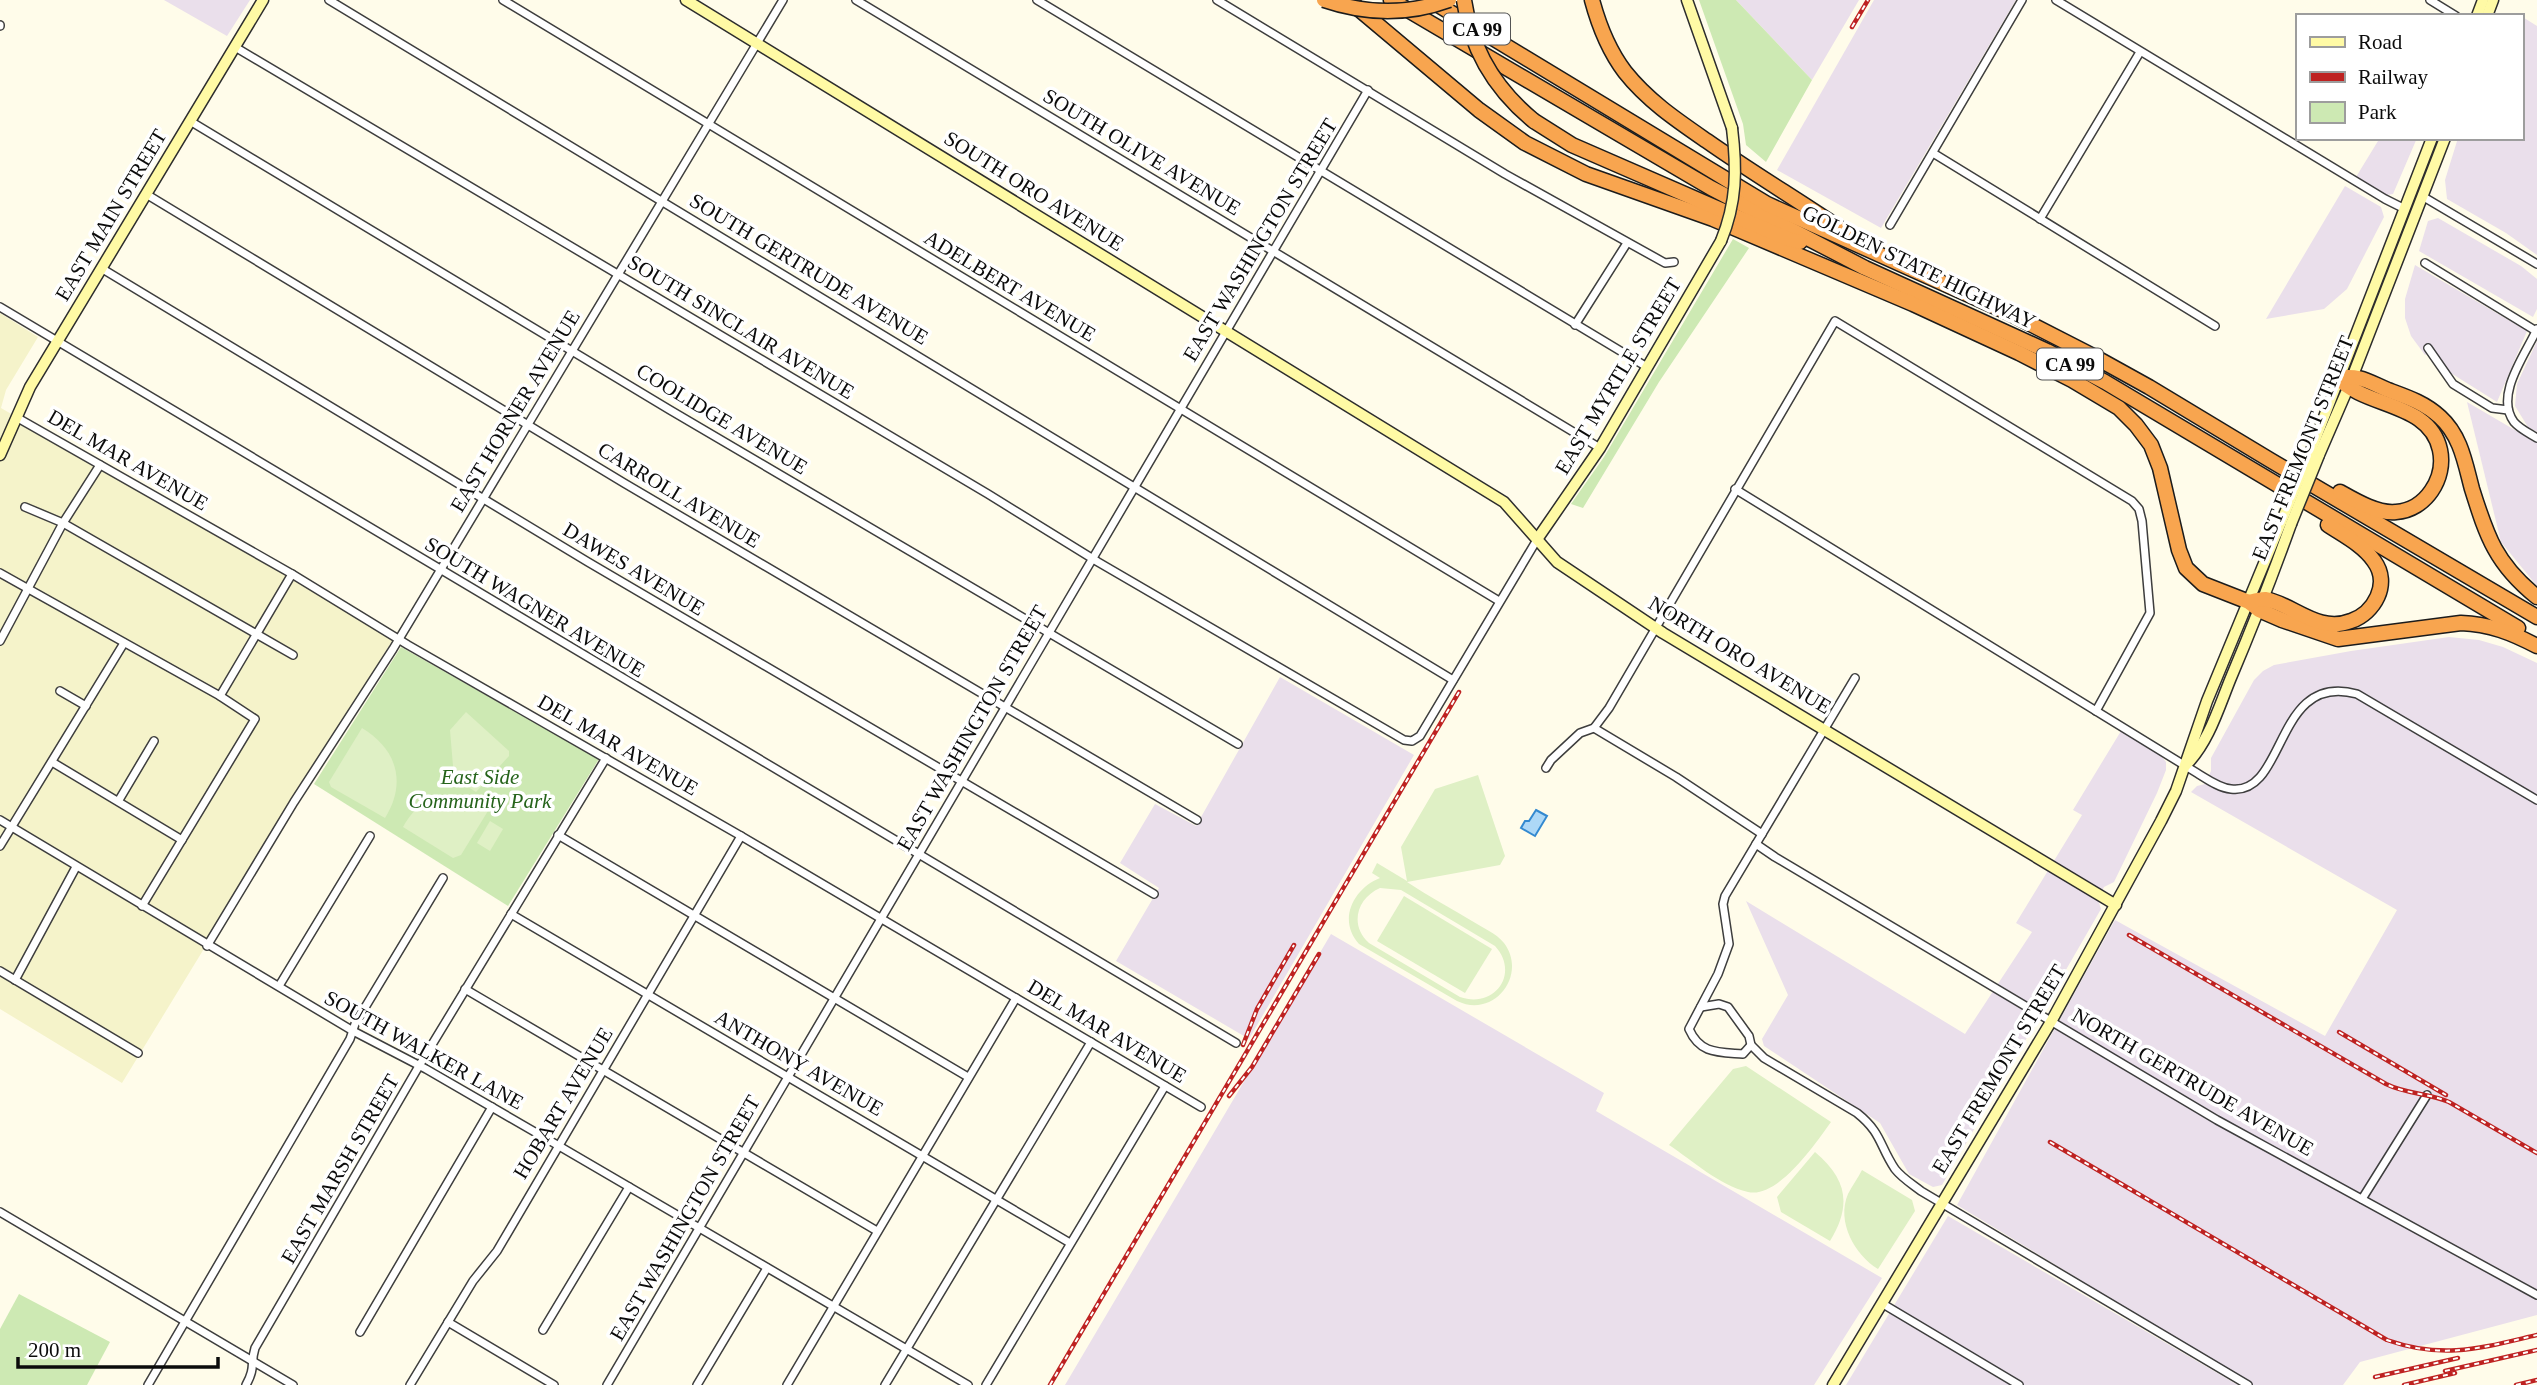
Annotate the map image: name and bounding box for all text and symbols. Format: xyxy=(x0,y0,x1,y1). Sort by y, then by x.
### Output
road number: CA 99 xyxy=(1444,14,1510,44)
legend xyxy=(2296,14,2523,140)
text: Road xyxy=(2358,30,2403,54)
text: Railway xyxy=(2358,65,2428,89)
street label: SOUTH OLIVE AVENUE xyxy=(1039,84,1245,220)
text: Park xyxy=(2358,100,2397,124)
street label: EAST WASHINGTON STREET xyxy=(1178,114,1342,366)
street label: EAST MAIN STREET xyxy=(50,125,172,305)
street label: SOUTH ORO AVENUE xyxy=(940,126,1128,256)
street label: SOUTH GERTRUDE AVENUE xyxy=(686,188,932,350)
street label: GOLDEN STATE HIGHWAY xyxy=(1798,200,2040,334)
street label: ADELBERT AVENUE xyxy=(920,225,1100,347)
street label: SOUTH SINCLAIR AVENUE xyxy=(623,250,859,404)
street label: EAST MYRTLE STREET xyxy=(1550,273,1686,478)
street label: EAST HORNER AVENUE xyxy=(445,306,585,516)
street label: EAST FREMONT STREET xyxy=(2247,332,2359,564)
road number: CA 99 xyxy=(2037,348,2103,380)
street label: COOLIDGE AVENUE xyxy=(632,358,812,480)
street label: DEL MAR AVENUE xyxy=(44,404,212,516)
street label: CARROLL AVENUE xyxy=(594,437,764,553)
street label: DAWES AVENUE xyxy=(559,517,709,621)
street label: SOUTH WAGNER AVENUE xyxy=(421,532,649,682)
street label: NORTH ORO AVENUE xyxy=(1645,591,1835,719)
street label: EAST WASHINGTON STREET xyxy=(892,601,1052,855)
street label: DEL MAR AVENUE xyxy=(534,689,702,801)
park label: East Side Community Park xyxy=(409,765,552,813)
street label: EAST FREMONT STREET xyxy=(1927,960,2071,1178)
street label: DEL MAR AVENUE xyxy=(1023,974,1191,1088)
street label: SOUTH WALKER LANE xyxy=(320,985,528,1115)
street label: NORTH GERTRUDE AVENUE xyxy=(2068,1003,2318,1161)
street label: ANTHONY AVENUE xyxy=(710,1005,888,1121)
street label: HOBART AVENUE xyxy=(508,1023,618,1183)
street label: EAST MARSH STREET xyxy=(276,1070,404,1268)
street label: EAST WASHINGTON STREET xyxy=(605,1091,765,1345)
scale bar xyxy=(18,1326,217,1370)
text: 200 m xyxy=(28,1338,81,1362)

